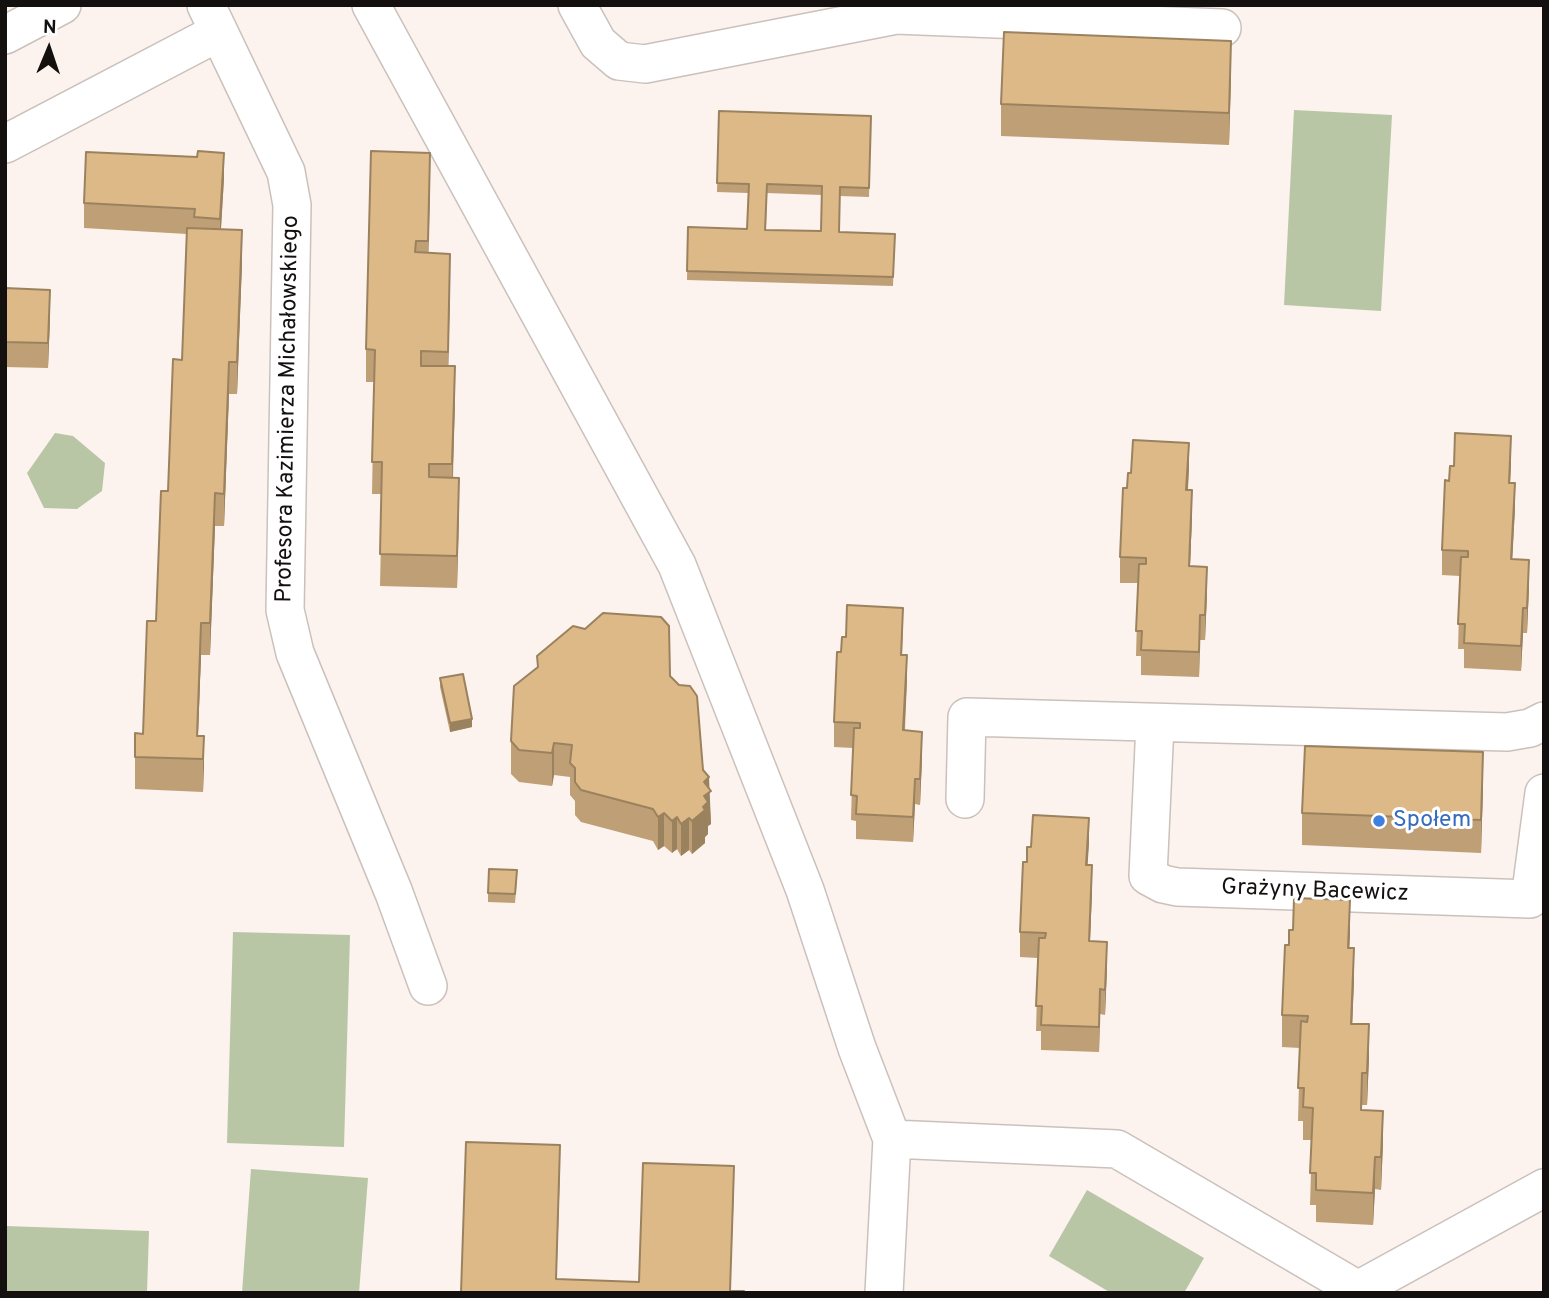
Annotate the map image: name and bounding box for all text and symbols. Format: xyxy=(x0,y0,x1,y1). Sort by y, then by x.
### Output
north arrow xyxy=(14,14,84,84)
text: N xyxy=(42,16,57,40)
street label: Profesora Kazimierza Michałowskiego xyxy=(272,215,306,603)
place label: Społem xyxy=(1393,807,1471,835)
marker: Społem xyxy=(1371,813,1387,829)
street label: Grażyny Bacewicz xyxy=(1221,875,1409,909)

